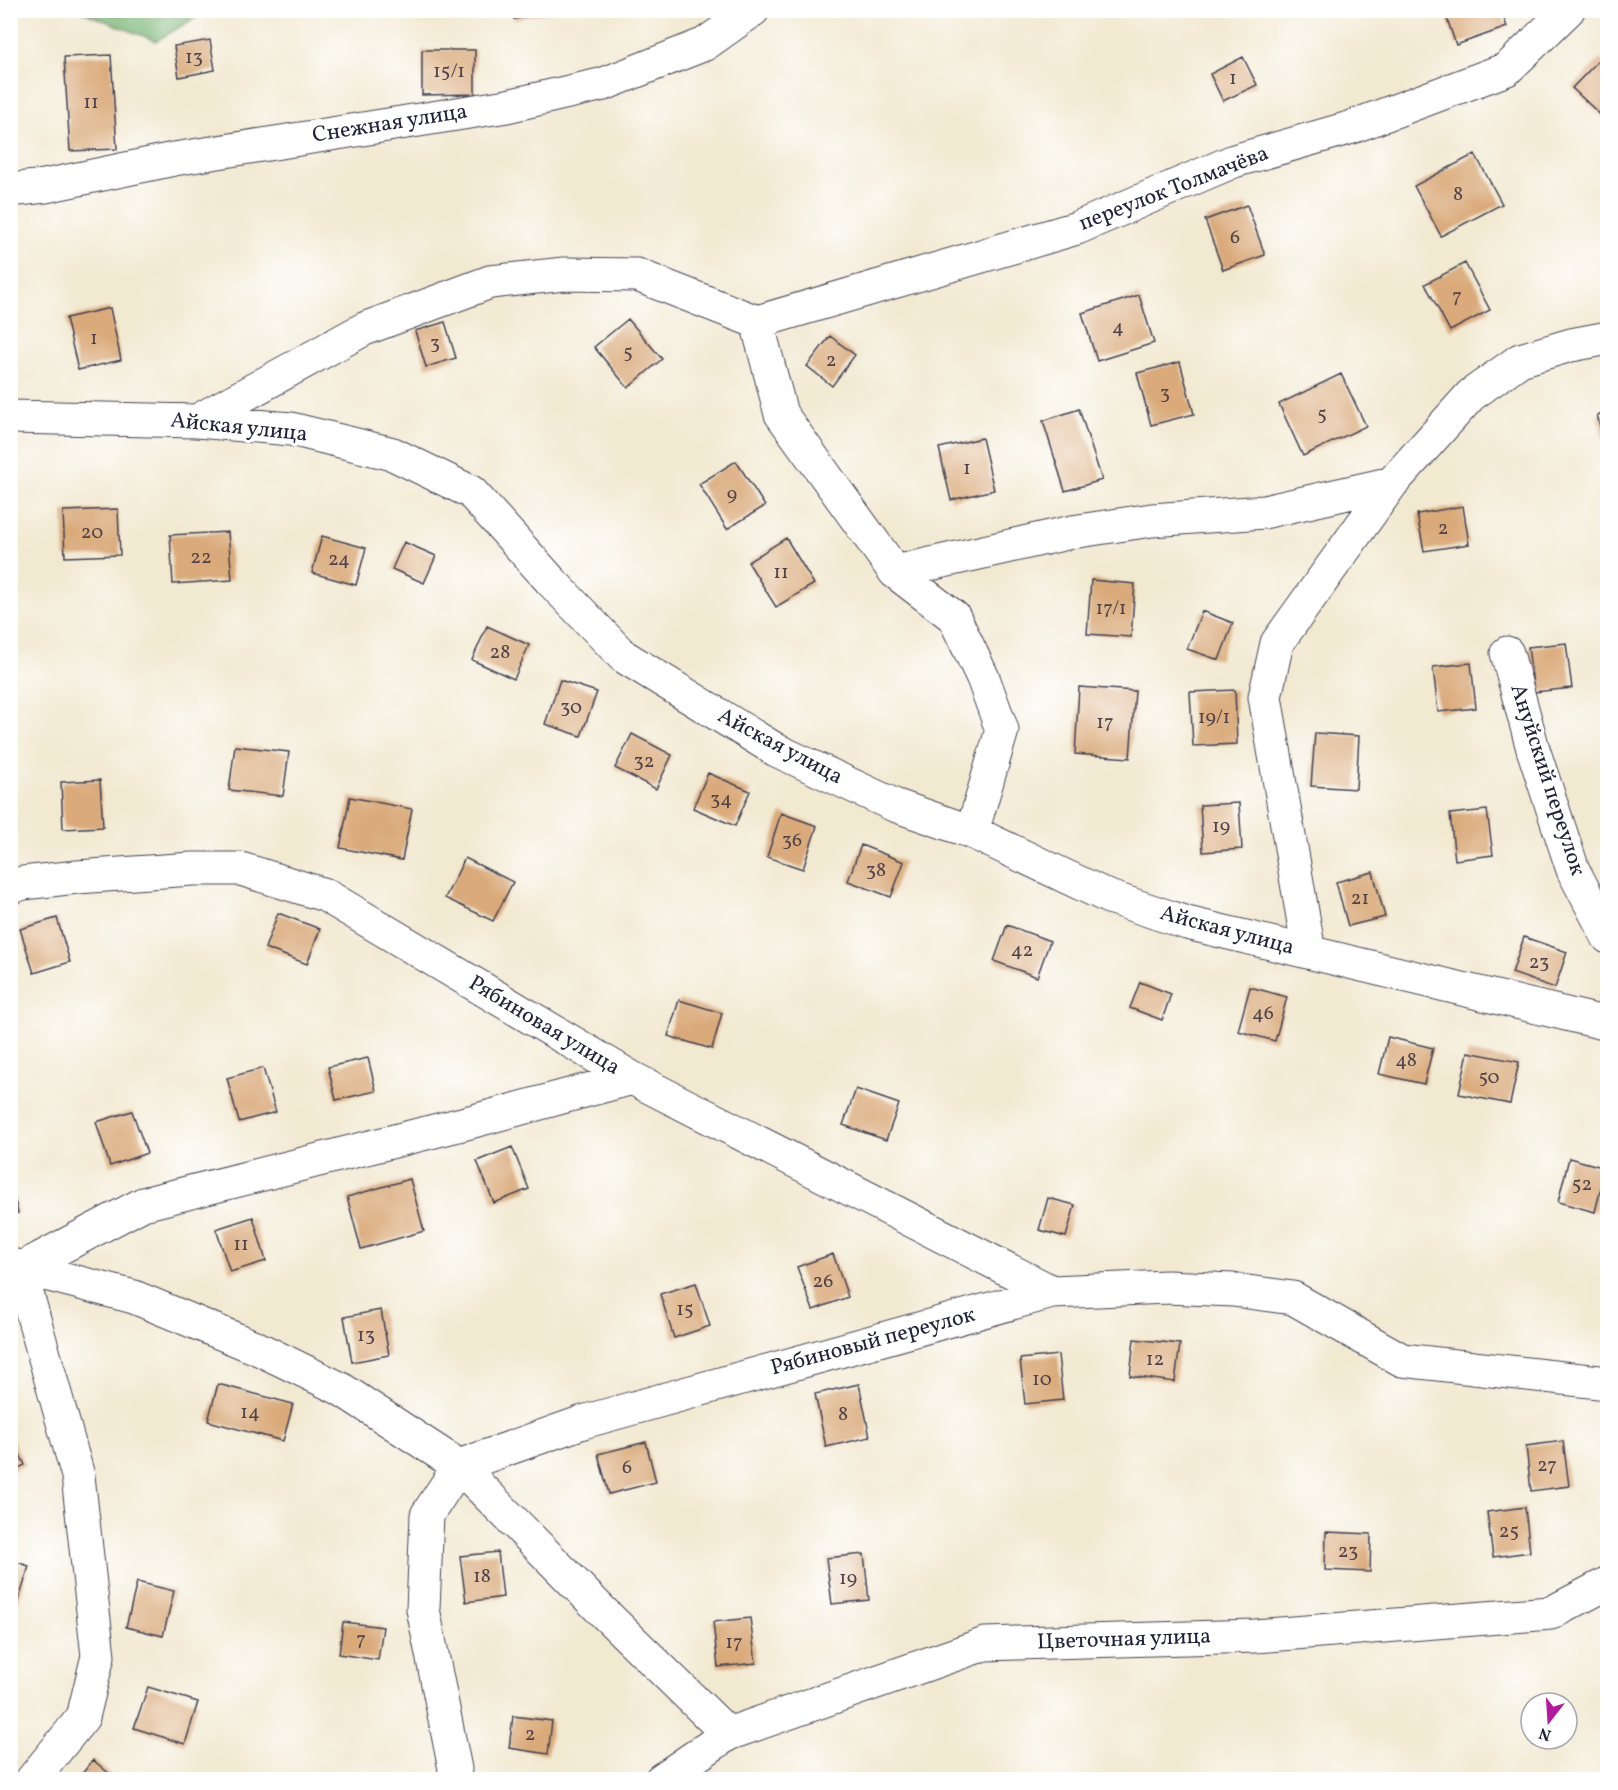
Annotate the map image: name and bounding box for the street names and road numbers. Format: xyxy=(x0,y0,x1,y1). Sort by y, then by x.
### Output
street label: Снежная улица xyxy=(310,96,470,152)
street label: переулок Толмачёва xyxy=(1075,138,1273,239)
street label: Айская улица xyxy=(169,405,309,451)
street label: Ануйский переулок xyxy=(1501,680,1593,880)
street label: Айская улица xyxy=(712,701,848,793)
street label: Айская улица xyxy=(1156,898,1298,964)
street label: Рябиновая улица xyxy=(462,968,626,1084)
street label: Рябиновый переулок xyxy=(767,1300,979,1384)
street label: Цветочная улица xyxy=(1036,1621,1212,1659)

